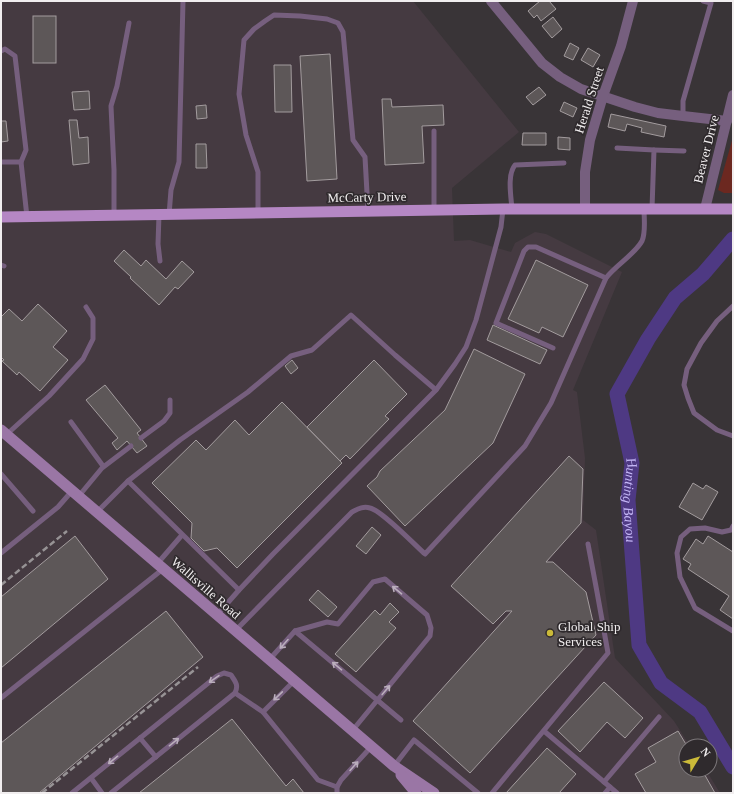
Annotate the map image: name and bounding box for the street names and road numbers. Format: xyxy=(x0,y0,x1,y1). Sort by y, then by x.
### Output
street label: Herald Street xyxy=(571,65,607,135)
street label: Beaver Drive xyxy=(690,113,722,185)
street label: McCarty Drive xyxy=(327,189,407,205)
street label: Wallisville Road xyxy=(168,554,244,622)

